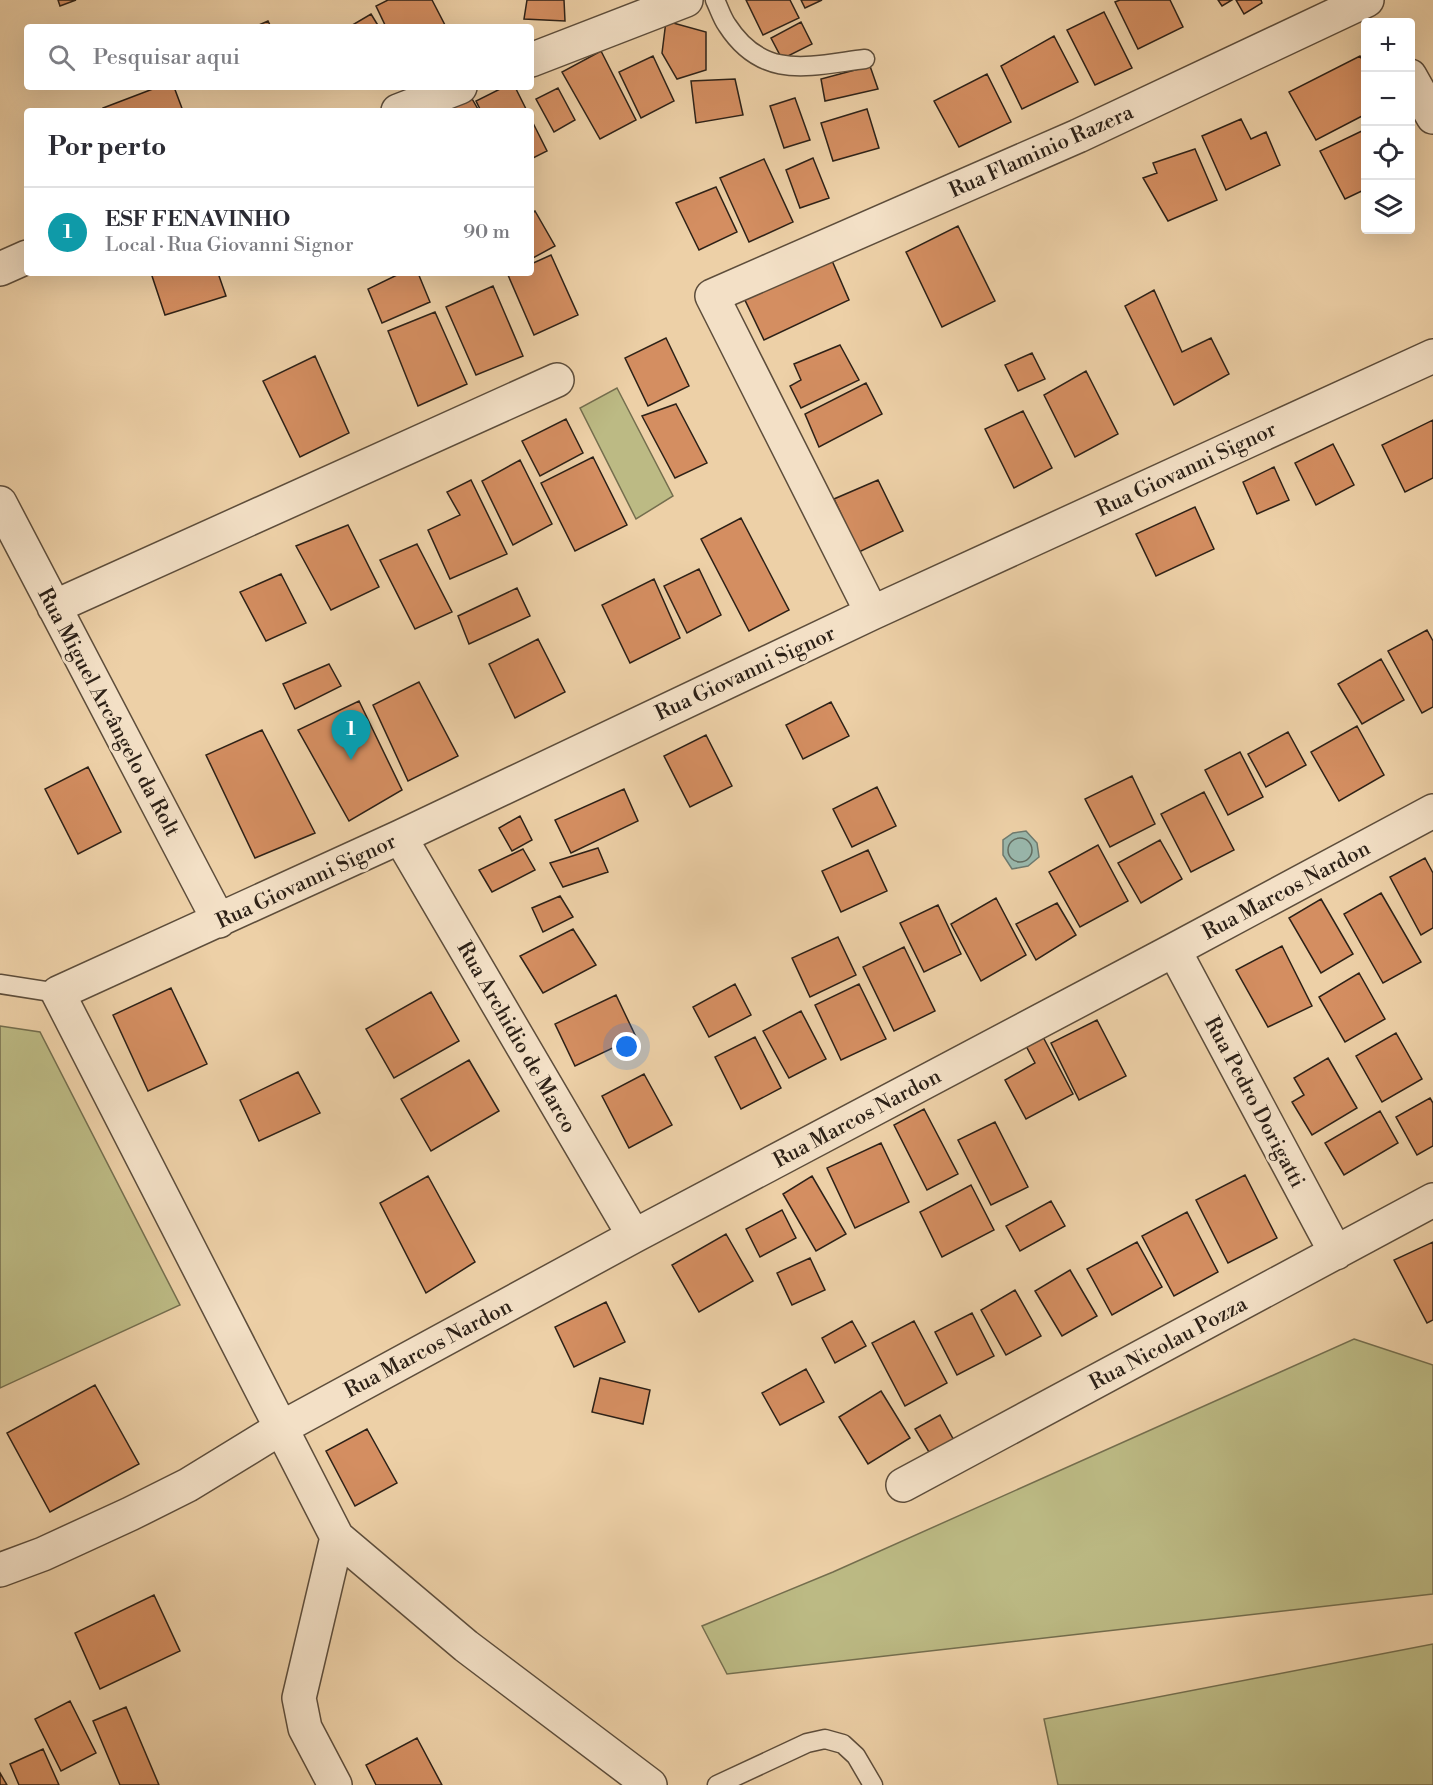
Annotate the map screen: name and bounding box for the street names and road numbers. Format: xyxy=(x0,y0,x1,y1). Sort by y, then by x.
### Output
street label: Rua Flaminio Razera xyxy=(945,99,1138,204)
street label: Rua Giovanni Signor xyxy=(1092,417,1281,523)
street label: Rua Miguel Arcângelo da Rolt xyxy=(31,584,185,842)
street label: Rua Giovanni Signor xyxy=(651,621,840,727)
street label: Rua Giovanni Signor xyxy=(212,829,401,935)
street label: Rua Marcos Nardon xyxy=(1198,835,1375,946)
street label: Rua Archidio de Marco xyxy=(451,937,582,1138)
street label: Rua Pedro Dorigatti xyxy=(1198,1013,1310,1192)
street label: Rua Marcos Nardon xyxy=(769,1063,946,1174)
street label: Rua Nicolau Pozza xyxy=(1085,1291,1252,1396)
street label: Rua Marcos Nardon xyxy=(340,1293,517,1404)

